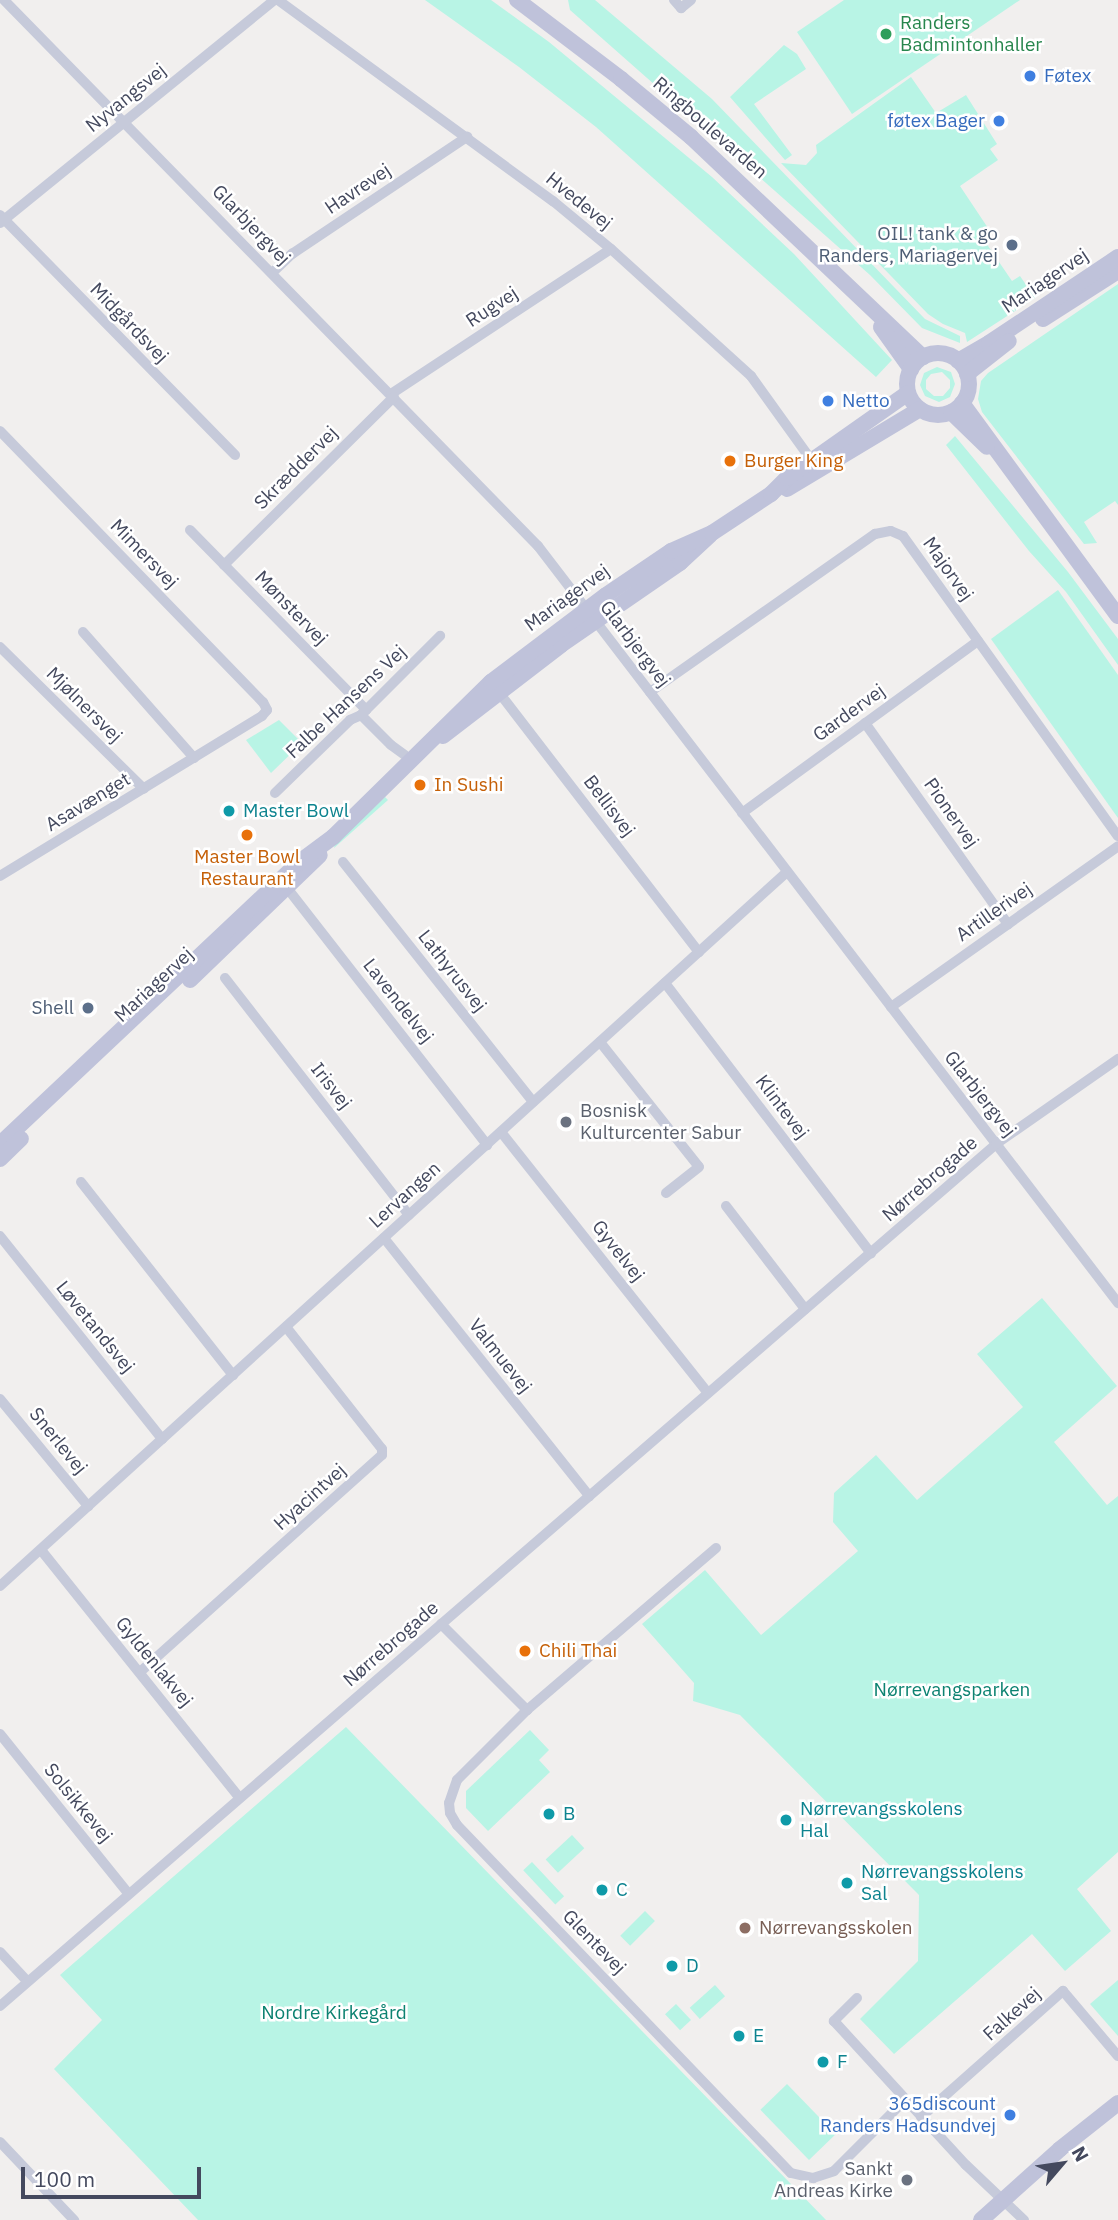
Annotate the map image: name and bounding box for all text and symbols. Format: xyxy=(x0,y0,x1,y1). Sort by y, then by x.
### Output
place label: Randers Badmintonhaller xyxy=(900,12,1042,56)
marker: Randers Badmintonhaller xyxy=(878,26,894,42)
street label: Nyvangsvej xyxy=(81,59,171,137)
place label: Føtex xyxy=(1044,65,1091,87)
marker: Føtex xyxy=(1022,68,1038,84)
street label: Ringboulevarden xyxy=(648,72,772,184)
place label: føtex Bager xyxy=(887,110,985,132)
marker: føtex Bager xyxy=(991,113,1007,129)
street label: Havrevej xyxy=(321,159,395,219)
street label: Hvedevej xyxy=(541,167,617,235)
street label: Glarbjergvej xyxy=(207,180,295,270)
place label: OIL! tank & go Randers, Mariagervej xyxy=(819,223,998,267)
marker: OIL! tank & go Randers, Mariagervej xyxy=(1004,237,1020,253)
street label: Mariagervej xyxy=(997,244,1093,318)
street label: Midgårdsvej xyxy=(85,278,173,368)
street label: Rugvej xyxy=(462,282,522,332)
place label: Netto xyxy=(842,390,890,412)
marker: Netto xyxy=(820,393,836,409)
street label: Skræddervej xyxy=(250,422,342,514)
place label: Burger King xyxy=(744,450,843,472)
marker: Burger King xyxy=(722,453,738,469)
street label: Mimersvej xyxy=(105,515,183,593)
street label: Majorvej xyxy=(918,533,978,605)
street label: Mariagervej xyxy=(520,560,614,636)
street label: Mønstervej xyxy=(250,566,332,650)
street label: Glarbjergvej xyxy=(595,596,675,692)
street label: Falbe Hansens Vej xyxy=(281,641,411,763)
street label: Mjølnersvej xyxy=(41,662,127,748)
street label: Gardervej xyxy=(809,679,889,747)
street label: Asavænget xyxy=(41,768,135,836)
street label: Bellisvej xyxy=(578,771,640,841)
place label: In Sushi xyxy=(434,774,504,796)
street label: Pionervej xyxy=(919,774,983,852)
marker: In Sushi xyxy=(412,777,428,793)
place label: Master Bowl xyxy=(243,800,349,822)
marker: Master Bowl xyxy=(221,803,237,819)
marker: Master Bowl Restaurant xyxy=(239,827,255,843)
place label: Master Bowl Restaurant xyxy=(194,846,300,890)
street label: Artillerivej xyxy=(952,878,1036,946)
street label: Lathyrusvej xyxy=(413,926,491,1016)
street label: Mariagervej xyxy=(110,943,198,1027)
street label: Lavendelvej xyxy=(358,954,438,1048)
place label: Shell xyxy=(31,997,74,1019)
marker: Shell xyxy=(80,1000,96,1016)
street label: Glarbjergvej xyxy=(939,1047,1021,1141)
street label: Irisvej xyxy=(306,1058,356,1114)
street label: Klintevej xyxy=(751,1071,813,1143)
place label: Bosnisk Kulturcenter Sabur xyxy=(580,1100,741,1144)
marker: Bosnisk Kulturcenter Sabur xyxy=(558,1114,574,1130)
street label: Nørrebrogade xyxy=(878,1131,982,1227)
street label: Lervangen xyxy=(365,1157,445,1233)
street label: Gyvelvej xyxy=(587,1216,649,1286)
street label: Løvetandsvej xyxy=(51,1276,139,1378)
street label: Valmuevej xyxy=(464,1314,536,1398)
street label: Snerlevej xyxy=(24,1403,92,1479)
street label: Hyacintvej xyxy=(269,1459,351,1535)
street label: Nørrebrogade xyxy=(339,1596,443,1692)
street label: Gyldenlakvej xyxy=(111,1612,197,1712)
place label: Chili Thai xyxy=(539,1640,617,1662)
marker: Chili Thai xyxy=(517,1643,533,1659)
park label: Nørrevangsparken xyxy=(874,1679,1030,1701)
street label: Solsikkevej xyxy=(39,1759,117,1847)
place label: Nørrevangsskolens Hal xyxy=(800,1798,963,1842)
place label: B xyxy=(563,1803,575,1825)
marker: B xyxy=(541,1806,557,1822)
marker: Nørrevangsskolens Hal xyxy=(778,1812,794,1828)
place label: Nørrevangsskolens Sal xyxy=(861,1861,1024,1905)
marker: Nørrevangsskolens Sal xyxy=(839,1875,855,1891)
place label: C xyxy=(616,1879,628,1901)
marker: C xyxy=(594,1882,610,1898)
street label: Glentevej xyxy=(558,1905,630,1979)
place label: Nørrevangsskolen xyxy=(759,1917,913,1939)
marker: Nørrevangsskolen xyxy=(737,1920,753,1936)
place label: D xyxy=(686,1955,699,1977)
marker: D xyxy=(664,1958,680,1974)
street label: Falkevej xyxy=(979,1982,1045,2046)
park label: Nordre Kirkegård xyxy=(261,2002,407,2024)
place label: E xyxy=(753,2025,764,2047)
marker: E xyxy=(731,2028,747,2044)
place label: F xyxy=(837,2051,848,2073)
marker: F xyxy=(815,2054,831,2070)
place label: 365discount Randers Hadsundvej xyxy=(820,2093,996,2137)
marker: 365discount Randers Hadsundvej xyxy=(1002,2107,1018,2123)
north arrow xyxy=(1027,2129,1097,2199)
text: N xyxy=(1067,2142,1094,2166)
scale bar xyxy=(24,2154,205,2198)
place label: Sankt Andreas Kirke xyxy=(774,2158,893,2202)
text: 100 m xyxy=(34,2165,95,2193)
marker: Sankt Andreas Kirke xyxy=(899,2172,915,2188)

